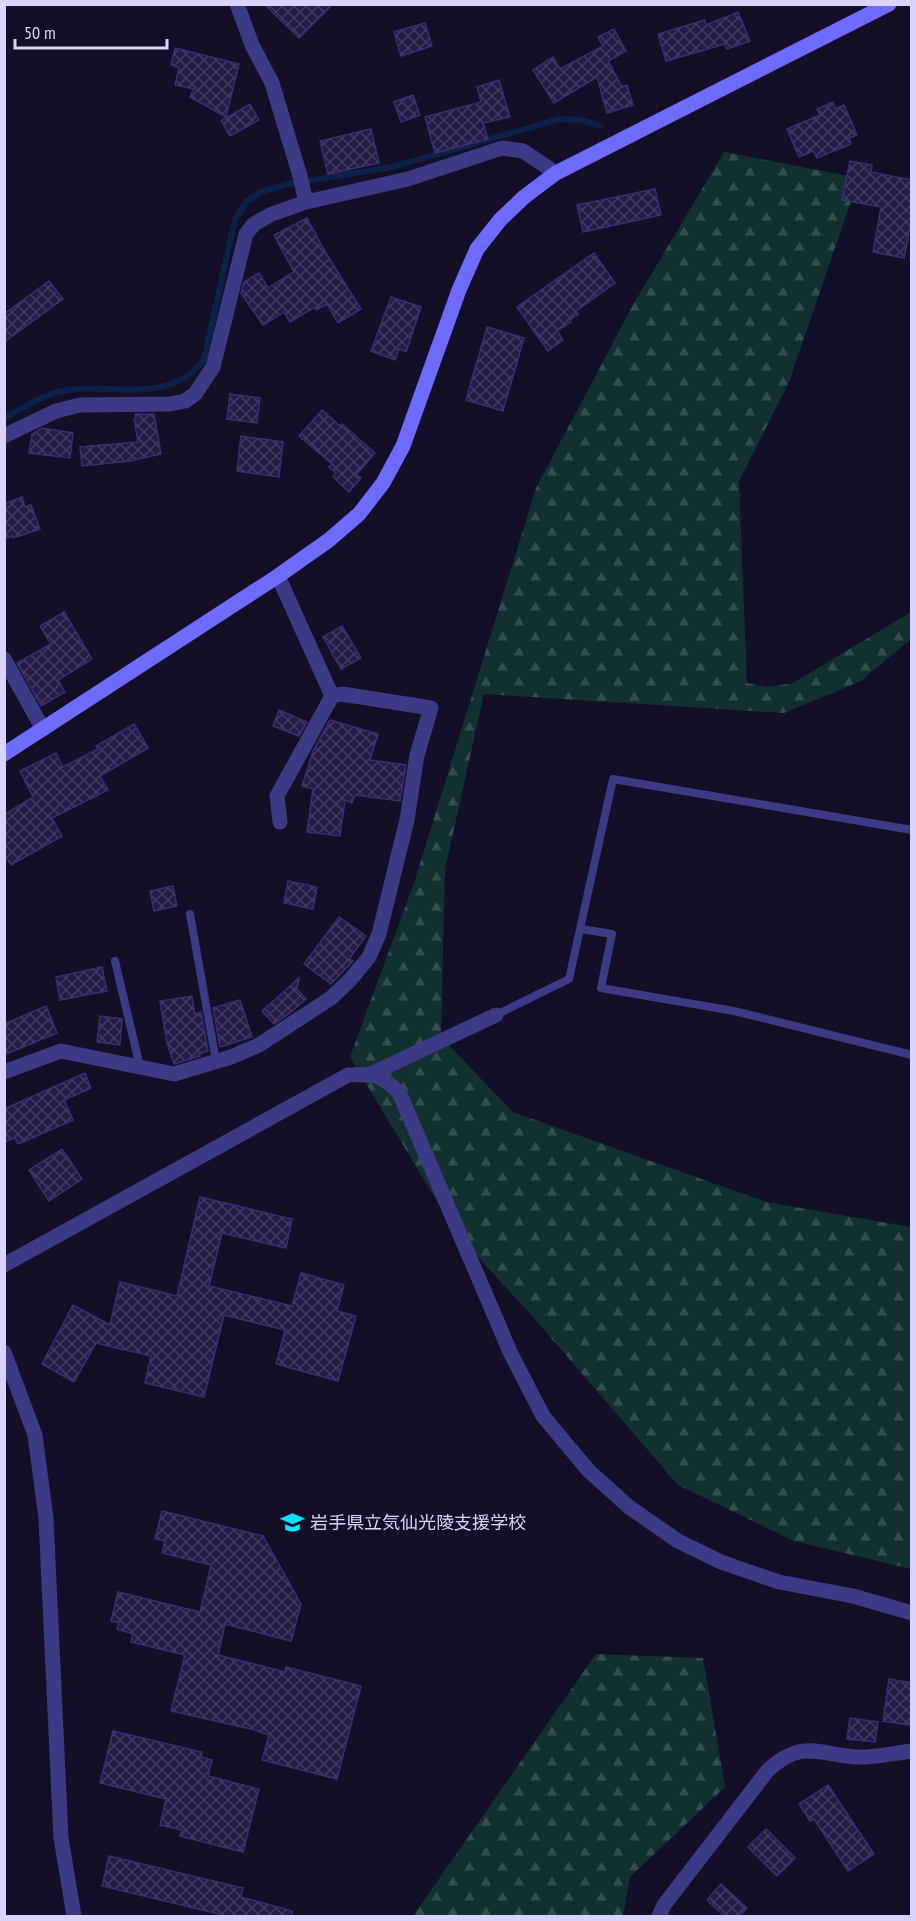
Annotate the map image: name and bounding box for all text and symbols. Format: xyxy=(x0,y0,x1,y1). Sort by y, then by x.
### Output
scale bar xyxy=(15,12,166,50)
text: 50 m xyxy=(24,21,56,44)
school or university icon: 岩手県立気仙光陵支援学校 xyxy=(279,1510,305,1536)
place label: 岩手県立気仙光陵支援学校 xyxy=(310,1511,526,1534)

